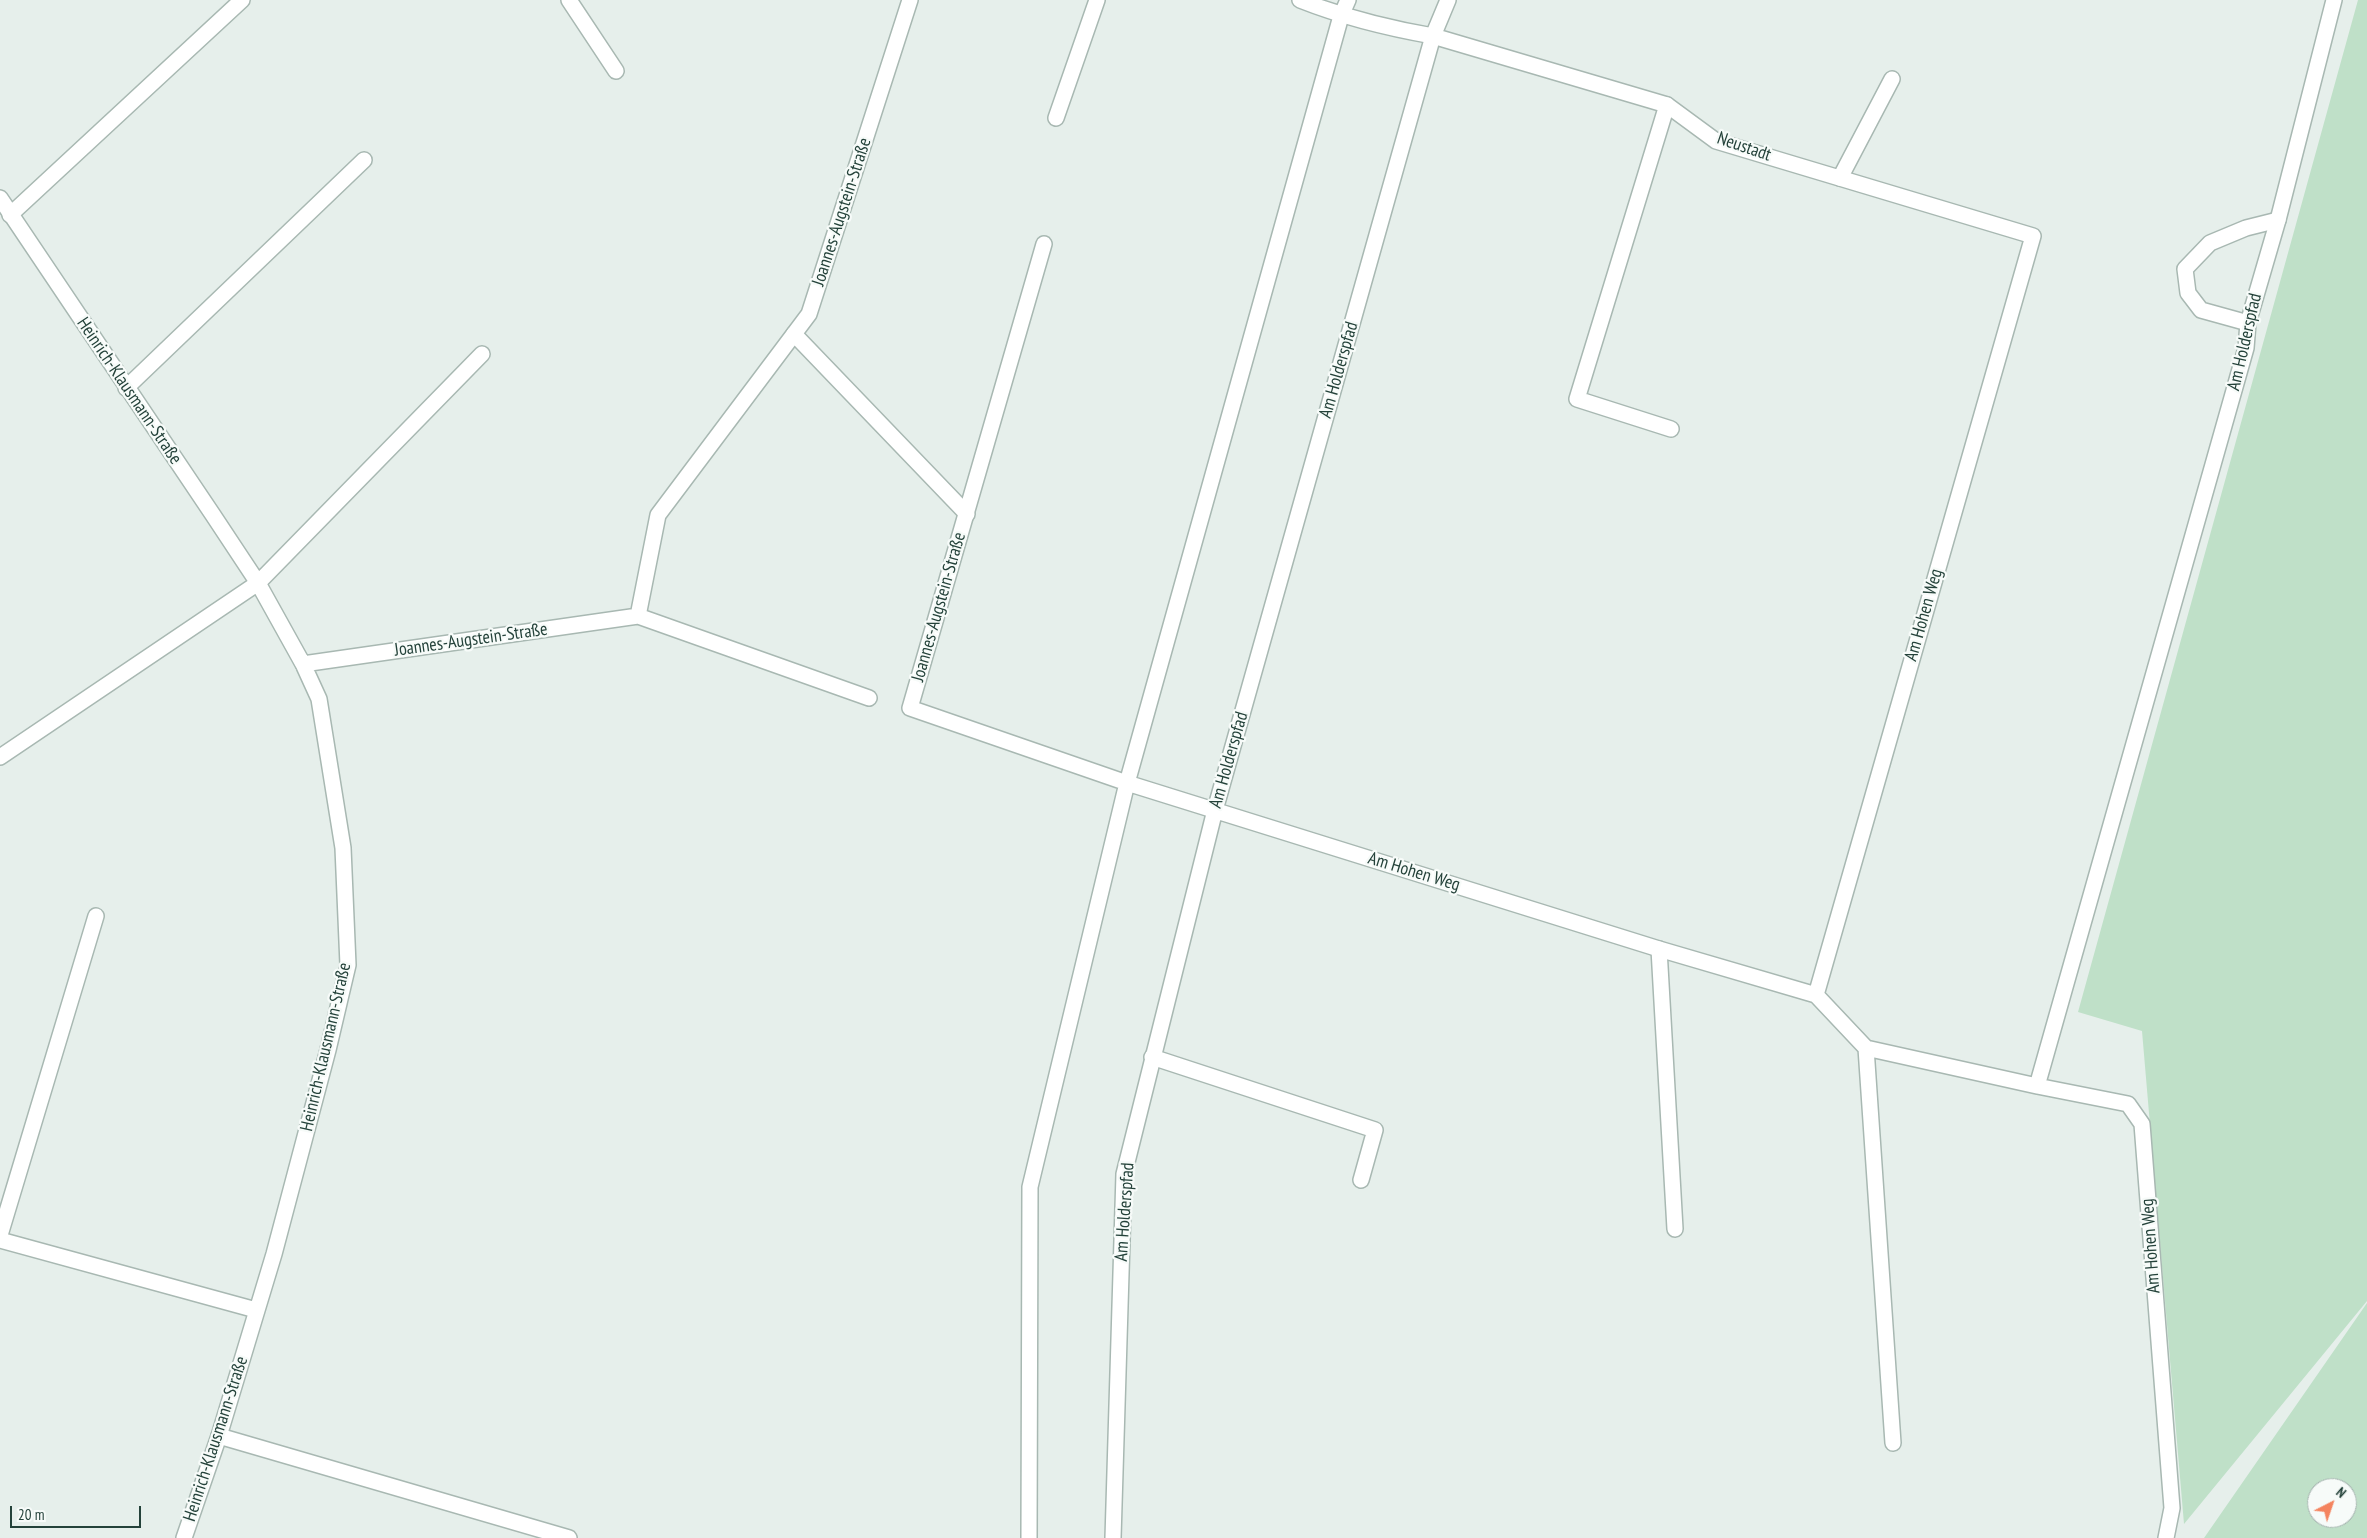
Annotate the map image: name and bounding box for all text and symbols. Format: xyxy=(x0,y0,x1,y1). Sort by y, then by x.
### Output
street label: Neustadt xyxy=(1714,128,1774,166)
street label: Joannes-Augstein-Straße xyxy=(808,135,876,289)
street label: Am Holderspfad xyxy=(2223,291,2267,393)
street label: Heinrich-Klausmann-Straße xyxy=(72,313,186,469)
street label: Am Holderspfad xyxy=(1315,319,1363,421)
street label: Joannes-Augstein-Straße xyxy=(907,530,971,684)
street label: Am Hohen Weg xyxy=(1901,566,1947,664)
street label: Joannes-Augstein-Straße xyxy=(393,619,549,661)
street label: Am Holderspfad xyxy=(1205,709,1253,811)
street label: Am Hohen Weg xyxy=(1365,848,1463,896)
street label: Heinrich-Klausmann-Straße xyxy=(296,961,356,1133)
street label: Am Holderspfad xyxy=(1111,1162,1139,1262)
street label: Am Hohen Weg xyxy=(2137,1198,2165,1294)
street label: Heinrich-Klausmann-Straße xyxy=(179,1354,253,1524)
north arrow xyxy=(2307,1478,2357,1528)
text: N xyxy=(2332,1483,2350,1502)
scale bar xyxy=(12,1496,144,1528)
text: 20 m xyxy=(18,1505,44,1524)

